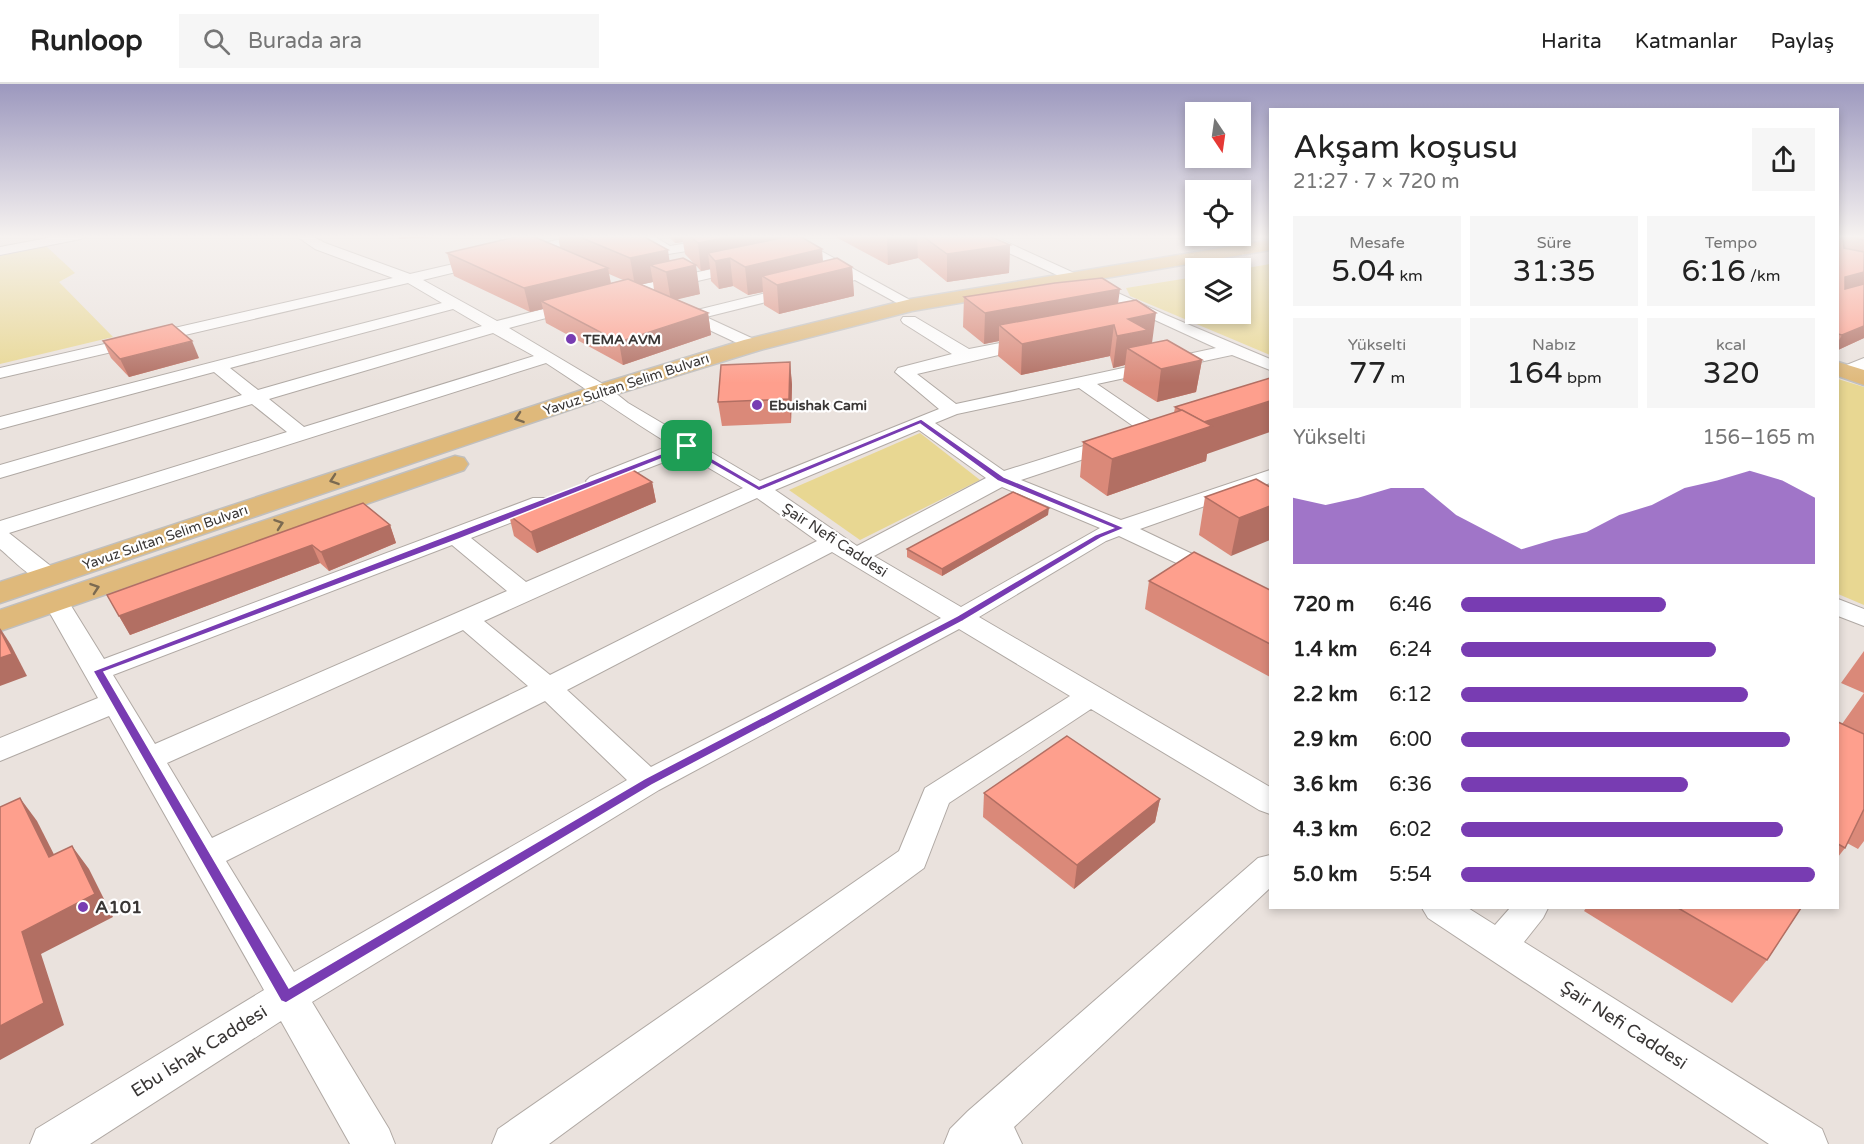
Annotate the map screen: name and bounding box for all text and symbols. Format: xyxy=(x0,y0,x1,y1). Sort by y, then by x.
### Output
search box xyxy=(179,14,599,68)
text: Runloop xyxy=(30,24,143,58)
icon: search xyxy=(200,25,233,58)
text: Burada ara xyxy=(248,28,362,54)
text: Harita xyxy=(1541,29,1602,54)
text: Katmanlar xyxy=(1635,29,1737,54)
text: Paylaş xyxy=(1770,29,1834,54)
north arrow xyxy=(1185,102,1251,168)
map controls xyxy=(1185,102,1251,324)
text: Akşam koşusu xyxy=(1293,128,1518,167)
button: share xyxy=(1752,128,1815,191)
text: 21:27 · 7 × 720 m xyxy=(1293,170,1460,194)
button: locate xyxy=(1185,180,1251,246)
text: Mesafe xyxy=(1349,233,1405,253)
text: Süre xyxy=(1537,233,1571,253)
text: Tempo xyxy=(1705,233,1757,253)
text: 5.04 xyxy=(1331,253,1395,290)
text: 31:35 xyxy=(1512,253,1596,290)
text: 6:16 xyxy=(1682,253,1746,290)
button: layers xyxy=(1185,258,1251,324)
text: km xyxy=(1395,266,1423,286)
text: /km xyxy=(1746,266,1780,286)
place label: TEMA AVM xyxy=(582,331,661,348)
marker: TEMA AVM xyxy=(564,332,578,346)
text: Yükselti xyxy=(1348,335,1406,355)
text: Nabız xyxy=(1532,335,1576,355)
text: kcal xyxy=(1716,335,1746,355)
street label: Yavuz Sultan Selim Bulvarı xyxy=(541,350,711,419)
text: 77 xyxy=(1349,355,1386,392)
text: 164 xyxy=(1506,355,1563,392)
text: 320 xyxy=(1703,355,1759,392)
text: m xyxy=(1386,368,1405,388)
text: bpm xyxy=(1563,368,1602,388)
place label: Ebuishak Cami xyxy=(769,397,867,414)
marker: Ebuishak Cami xyxy=(750,398,764,412)
one-way arrow xyxy=(514,411,525,424)
pin xyxy=(661,420,712,471)
text: Yükselti xyxy=(1293,426,1366,450)
text: 156–165 m xyxy=(1702,426,1815,450)
icon: arrive xyxy=(670,429,703,462)
one-way arrow xyxy=(329,473,340,486)
street label: Şair Nefi Caddesi xyxy=(779,499,891,581)
street label: Yavuz Sultan Selim Bulvarı xyxy=(80,501,250,574)
one-way arrow xyxy=(273,519,284,532)
one-way arrow xyxy=(89,582,100,595)
text: 720 m xyxy=(1293,593,1354,617)
text: 6:46 xyxy=(1389,593,1432,617)
text: 1.4 km xyxy=(1293,638,1357,662)
text: 6:24 xyxy=(1389,638,1432,662)
text: 2.2 km xyxy=(1293,683,1358,707)
text: 6:12 xyxy=(1389,683,1432,707)
text: 2.9 km xyxy=(1293,728,1358,752)
text: 6:00 xyxy=(1389,728,1432,752)
text: 3.6 km xyxy=(1293,773,1358,797)
text: 6:36 xyxy=(1389,773,1432,797)
text: 4.3 km xyxy=(1293,818,1358,842)
text: 6:02 xyxy=(1389,818,1432,842)
text: 5.0 km xyxy=(1293,863,1358,887)
text: 5:54 xyxy=(1389,863,1432,887)
place label: A101 xyxy=(95,896,142,918)
marker: A101 xyxy=(76,900,90,914)
street label: Şair Nefi Caddesi xyxy=(1557,976,1691,1074)
street label: Ebu İshak Caddesi xyxy=(127,1000,271,1102)

